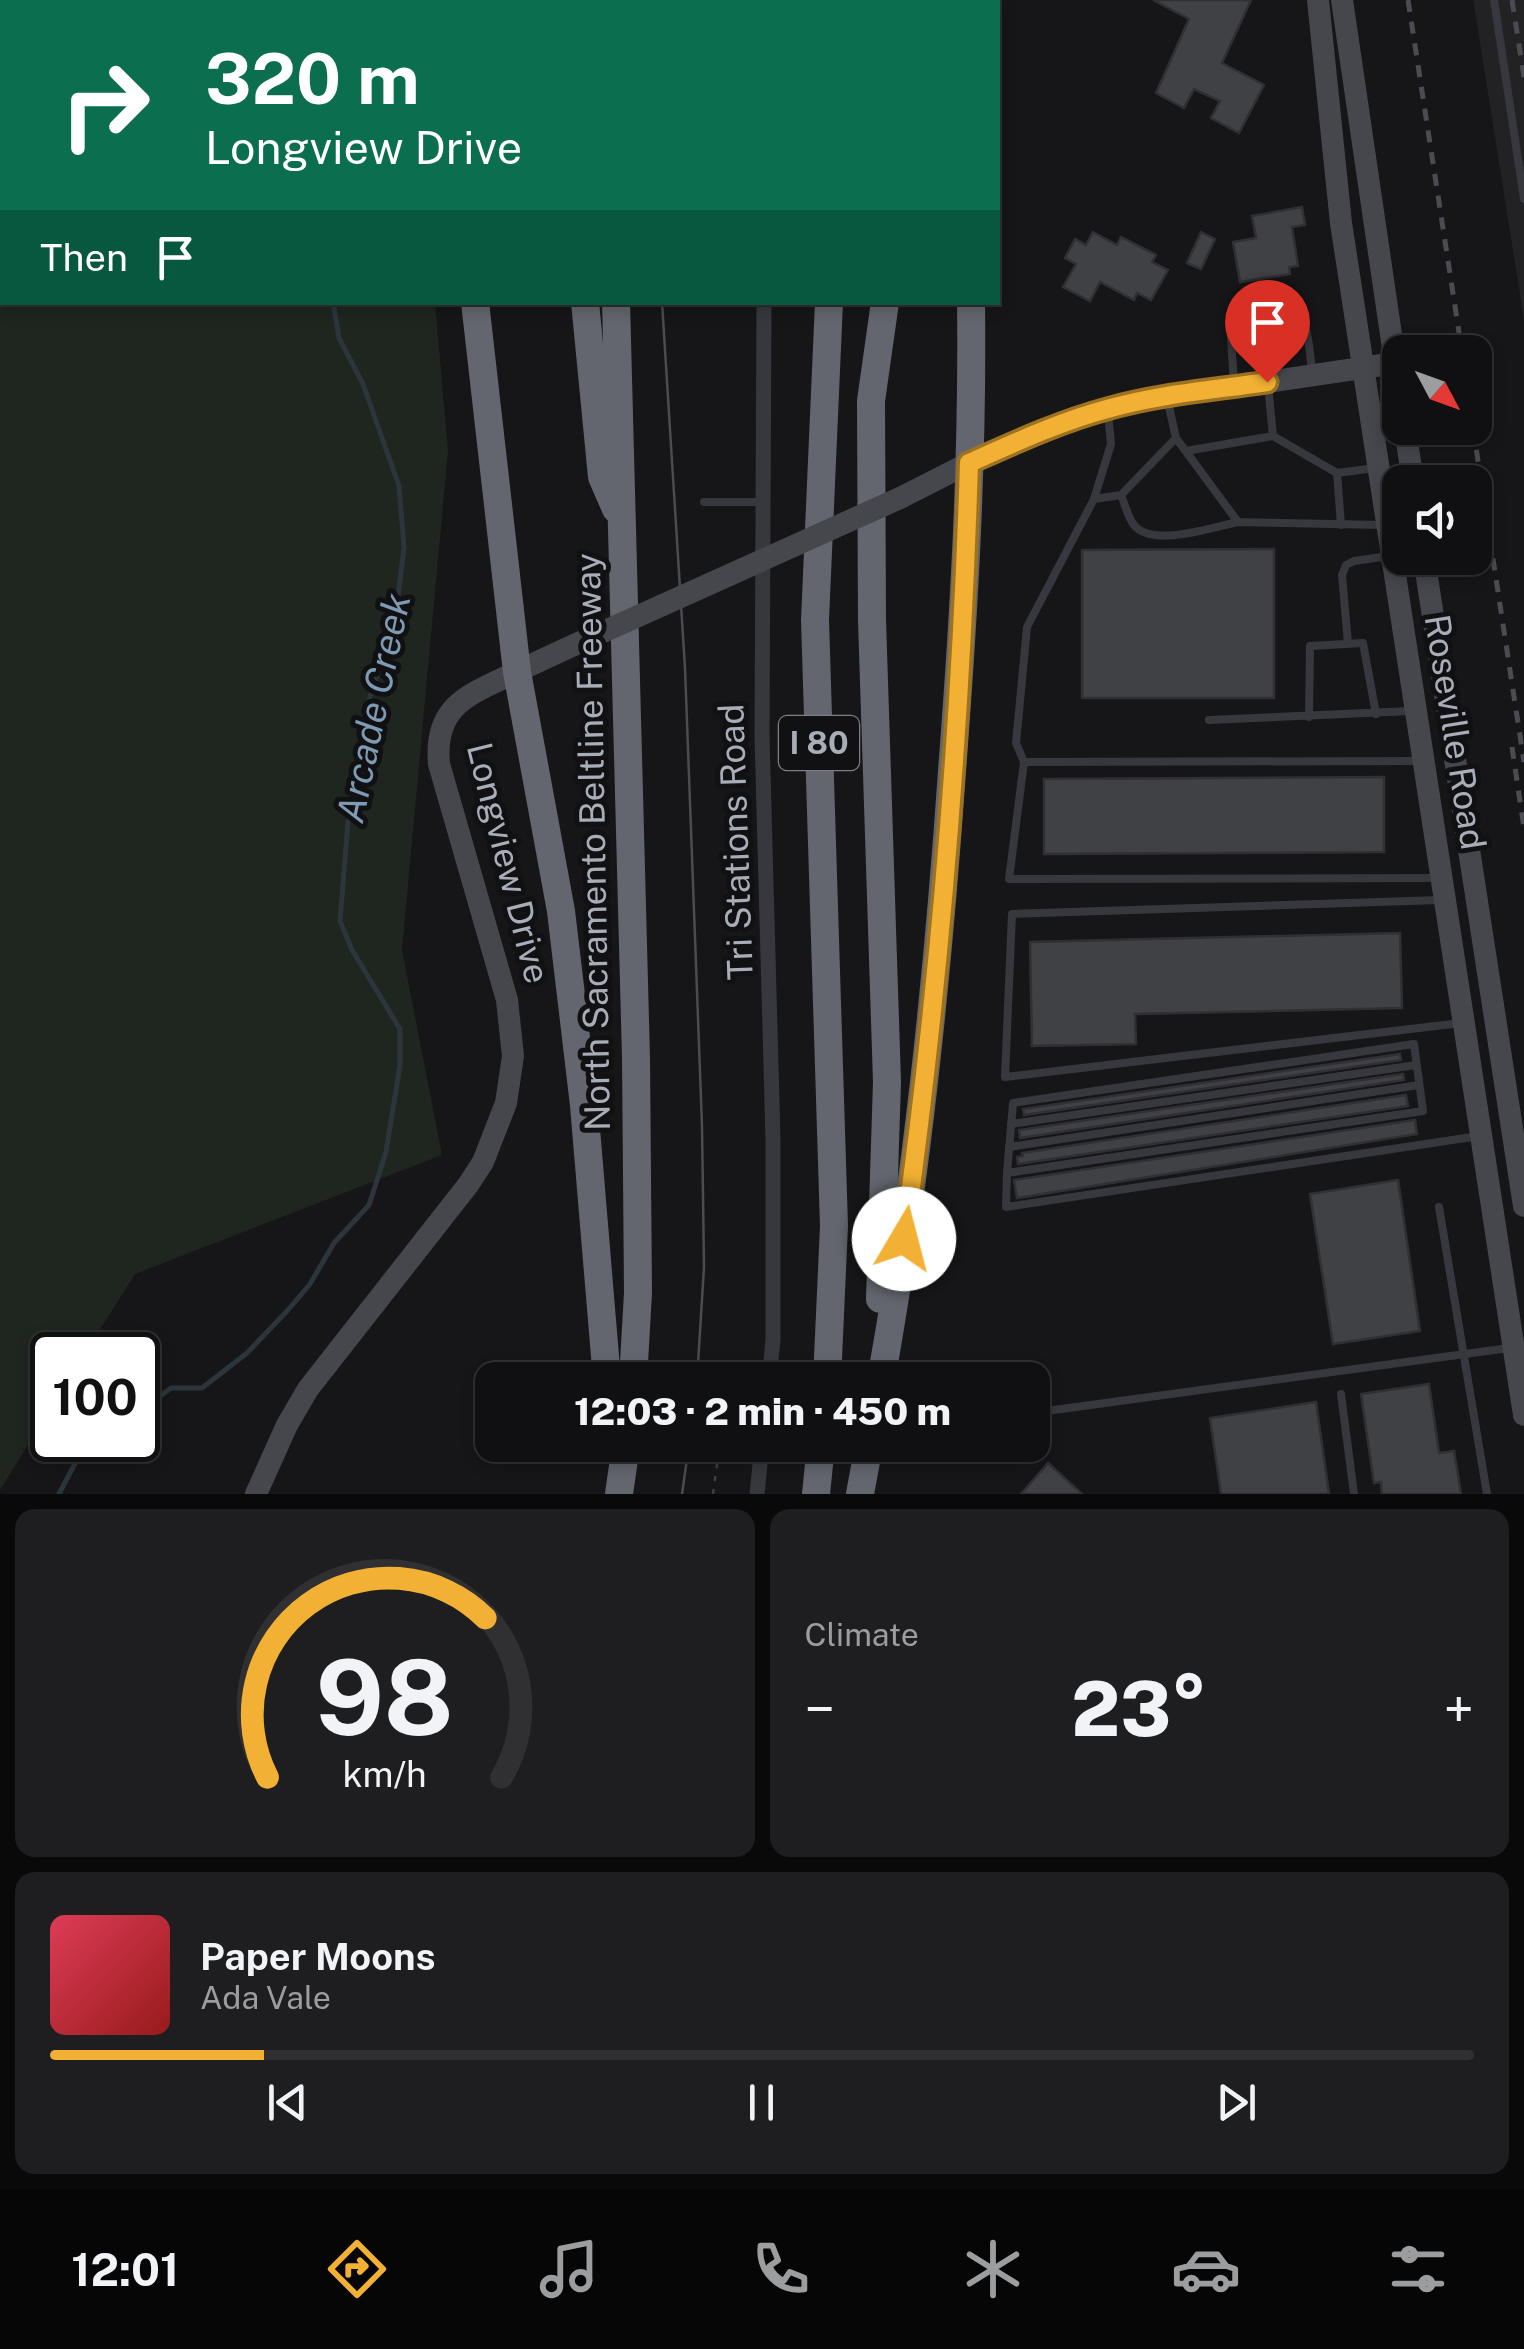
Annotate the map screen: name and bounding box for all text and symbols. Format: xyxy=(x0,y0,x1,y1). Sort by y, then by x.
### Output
text: 320 m xyxy=(205,37,420,120)
icon: right xyxy=(40,40,170,170)
text: Longview Drive xyxy=(205,121,522,174)
icon: arrive xyxy=(148,230,203,285)
text: Then xyxy=(40,235,128,280)
pin xyxy=(1225,280,1310,383)
icon: arrive xyxy=(1240,295,1295,350)
north arrow xyxy=(1382,335,1492,445)
map controls xyxy=(1382,335,1492,575)
button: sound xyxy=(1382,465,1492,575)
street label: North Sacramento Beltline Freeway xyxy=(567,553,618,1131)
water label: Arcade Creek xyxy=(327,589,420,826)
street label: Roseville Road xyxy=(1417,612,1494,852)
street label: Tri Stations Road xyxy=(710,703,761,981)
road number: I 80 xyxy=(779,716,859,770)
street label: Longview Drive xyxy=(459,738,558,988)
position arrow xyxy=(852,1187,956,1291)
speed limit sign: 100 xyxy=(30,1332,160,1462)
text: 12:03 · 2 min · 450 m xyxy=(574,1389,951,1434)
text: Climate xyxy=(805,1616,919,1653)
text: 98 xyxy=(316,1636,454,1758)
text: 23° xyxy=(1071,1665,1207,1753)
text: − xyxy=(805,1677,835,1741)
text: + xyxy=(1444,1677,1474,1741)
text: km/h xyxy=(343,1753,427,1795)
text: Paper Moons xyxy=(200,1934,435,1979)
text: Ada Vale xyxy=(200,1979,331,2016)
icon: previous xyxy=(260,2075,315,2130)
icon: pause xyxy=(734,2075,789,2130)
icon: next xyxy=(1209,2075,1264,2130)
icon: directions xyxy=(322,2234,392,2304)
icon: music xyxy=(534,2234,604,2304)
icon: phone xyxy=(746,2234,816,2304)
icon: climate xyxy=(958,2234,1028,2304)
icon: car xyxy=(1171,2234,1241,2304)
icon: filters xyxy=(1383,2234,1453,2304)
text: 12:01 xyxy=(71,2243,179,2296)

